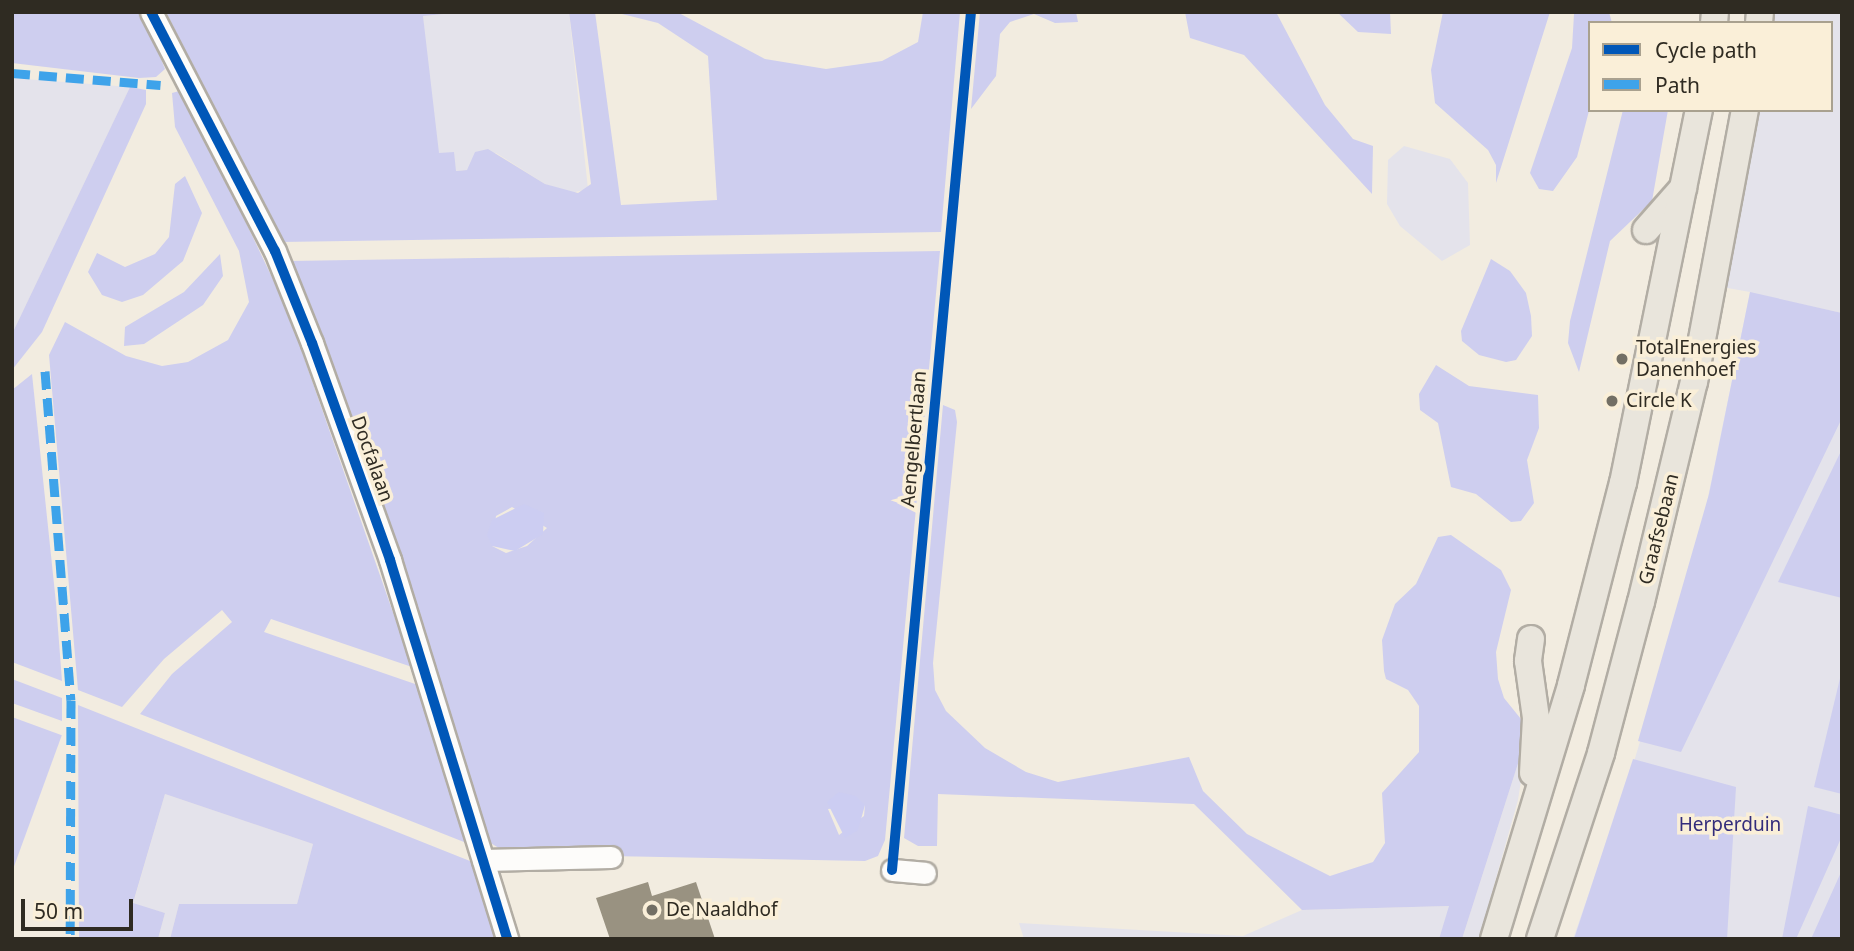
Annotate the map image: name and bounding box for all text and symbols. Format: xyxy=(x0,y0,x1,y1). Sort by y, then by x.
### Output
legend xyxy=(1588,21,1833,112)
text: Cycle path xyxy=(1655,36,1757,64)
text: Path xyxy=(1655,71,1700,99)
place label: TotalEnergies Danenhoef xyxy=(1636,337,1756,381)
marker: TotalEnergies Danenhoef xyxy=(1614,351,1630,367)
street label: Aengelbertlaan xyxy=(897,370,931,508)
place label: Circle K xyxy=(1626,390,1692,412)
marker: Circle K xyxy=(1604,393,1620,409)
street label: Docfalaan xyxy=(346,413,398,505)
street label: Graafsebaan xyxy=(1634,471,1684,587)
park label: Herperduin xyxy=(1679,814,1781,836)
scale bar xyxy=(24,884,136,928)
text: 50 m xyxy=(34,897,83,925)
place label: De Naaldhof xyxy=(666,899,778,921)
marker: De Naaldhof xyxy=(644,902,660,918)

